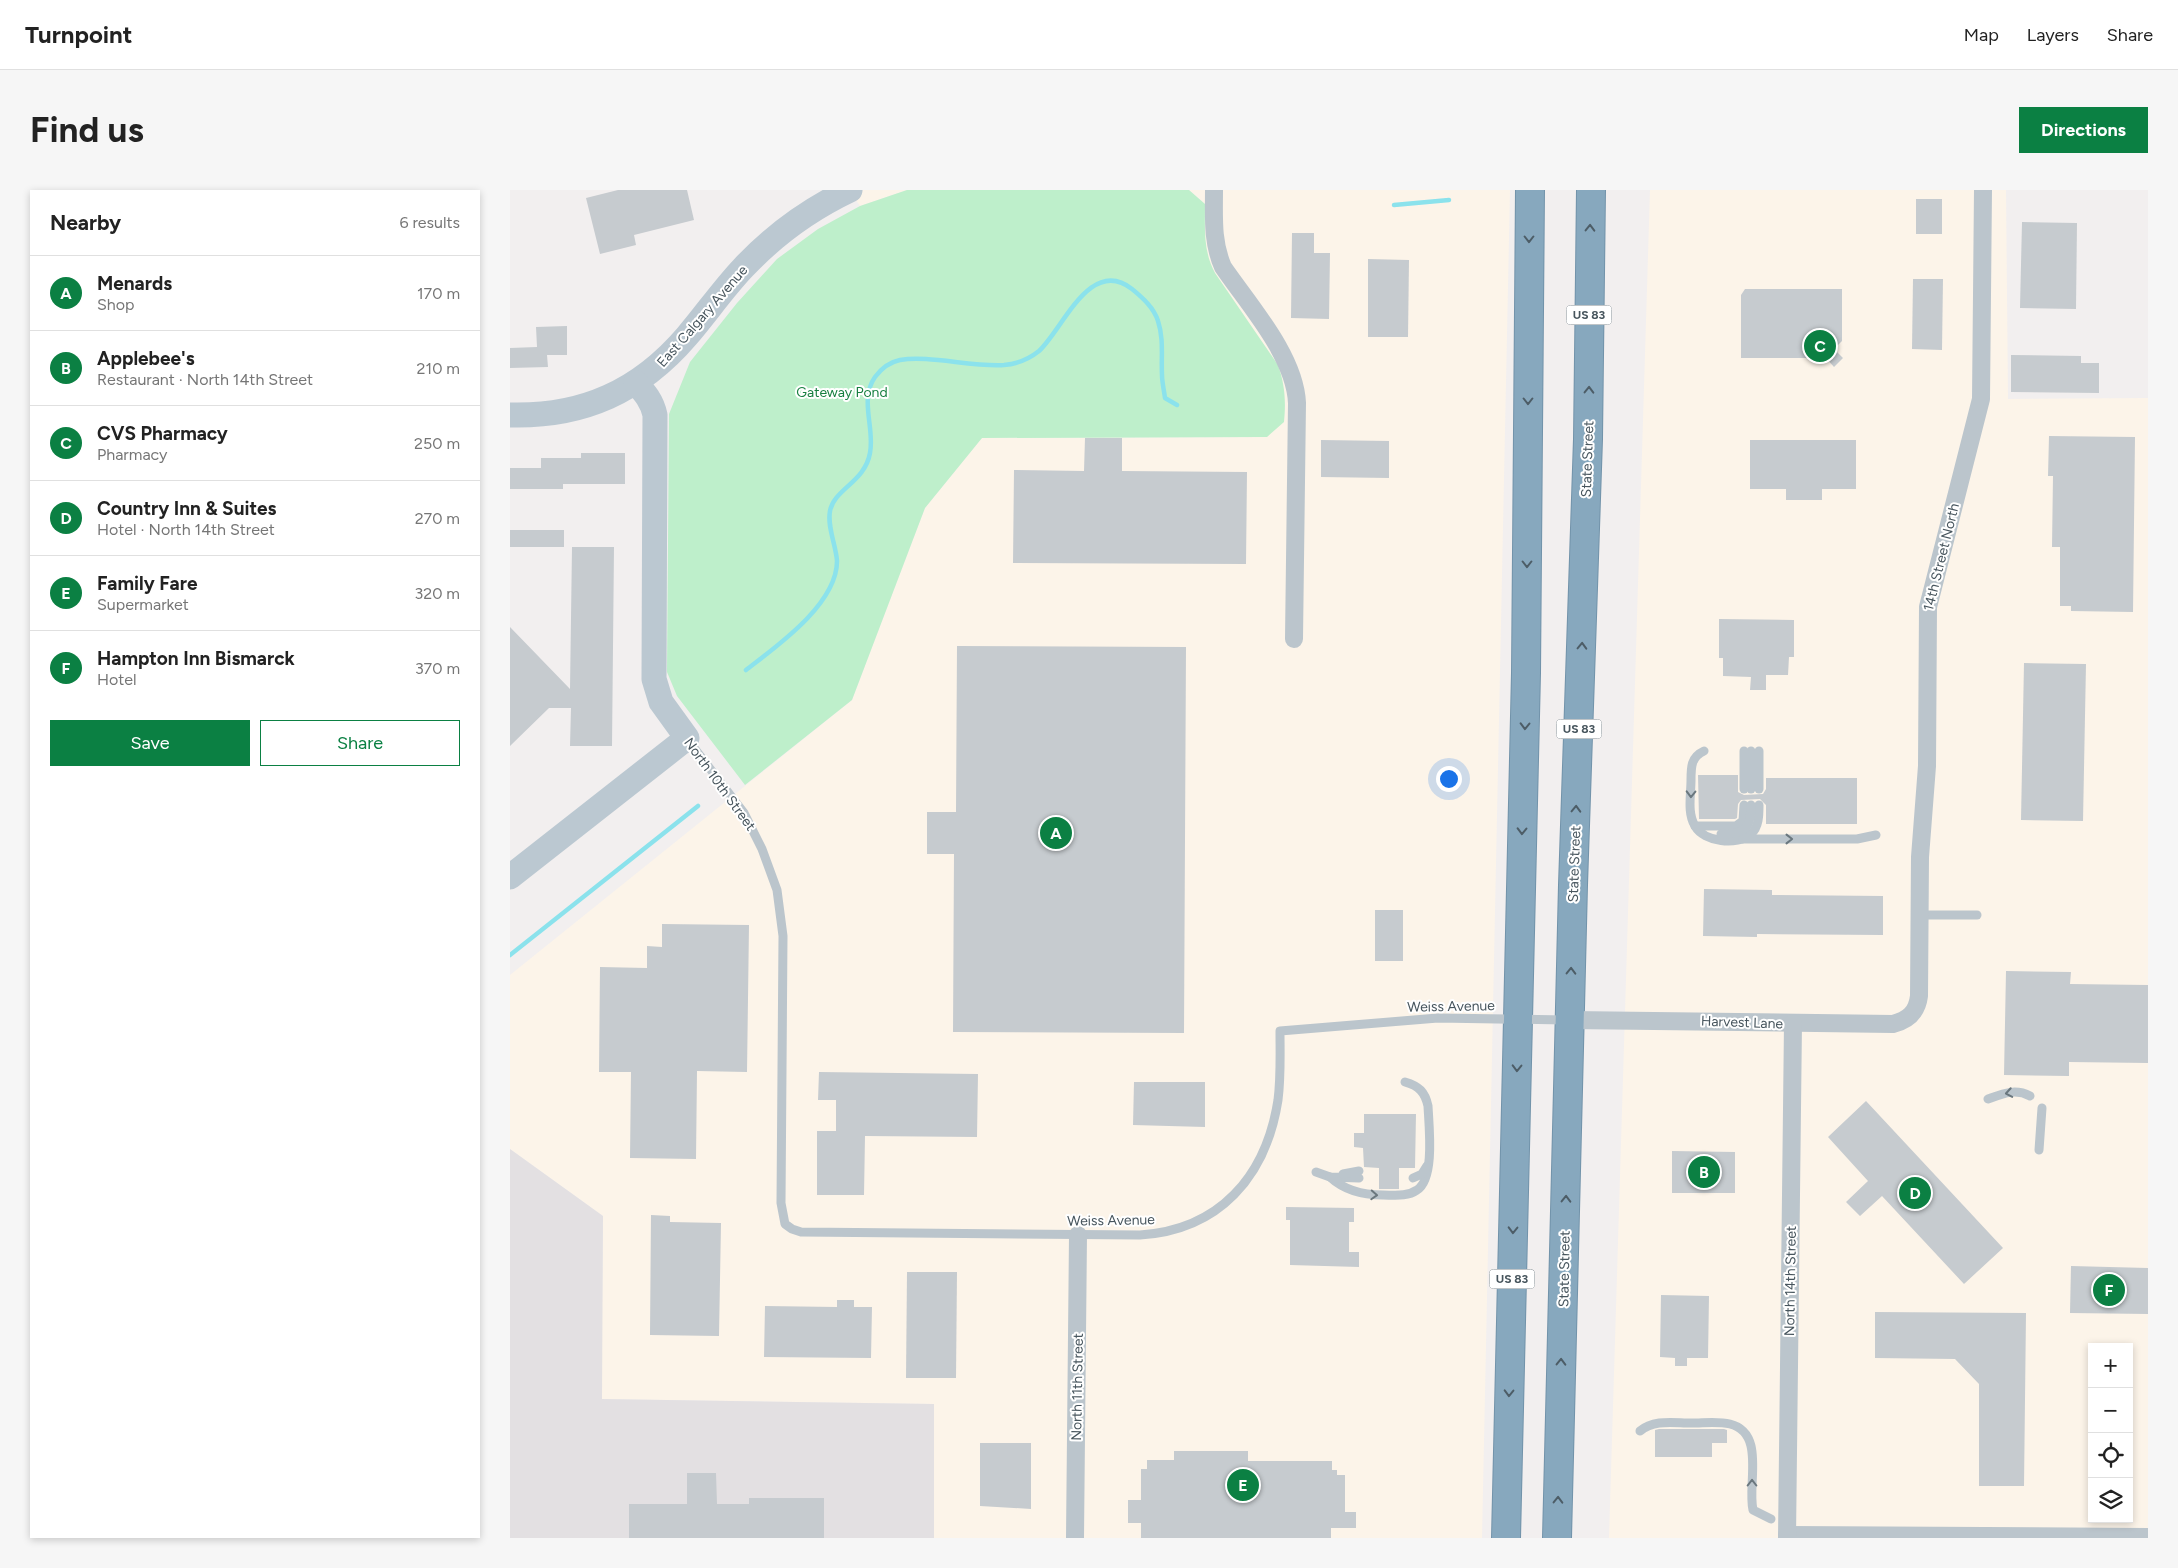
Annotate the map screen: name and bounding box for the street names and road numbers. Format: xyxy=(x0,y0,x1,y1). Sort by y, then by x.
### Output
street label: East Calgary Avenue xyxy=(654,262,751,371)
road number: US 83 xyxy=(1566,306,1612,324)
street label: State Street xyxy=(1578,420,1597,498)
street label: 14th Street North xyxy=(1920,501,1963,613)
road number: US 83 xyxy=(1556,720,1602,738)
street label: North 10th Street xyxy=(680,734,759,834)
street label: State Street xyxy=(1565,825,1584,903)
street label: Weiss Avenue xyxy=(1407,997,1495,1016)
street label: Harvest Lane xyxy=(1701,1013,1784,1032)
street label: Weiss Avenue xyxy=(1067,1211,1155,1230)
street label: North 14th Street xyxy=(1781,1226,1800,1336)
street label: State Street xyxy=(1555,1231,1574,1307)
road number: US 83 xyxy=(1490,1270,1534,1288)
street label: North 11th Street xyxy=(1068,1333,1087,1441)

